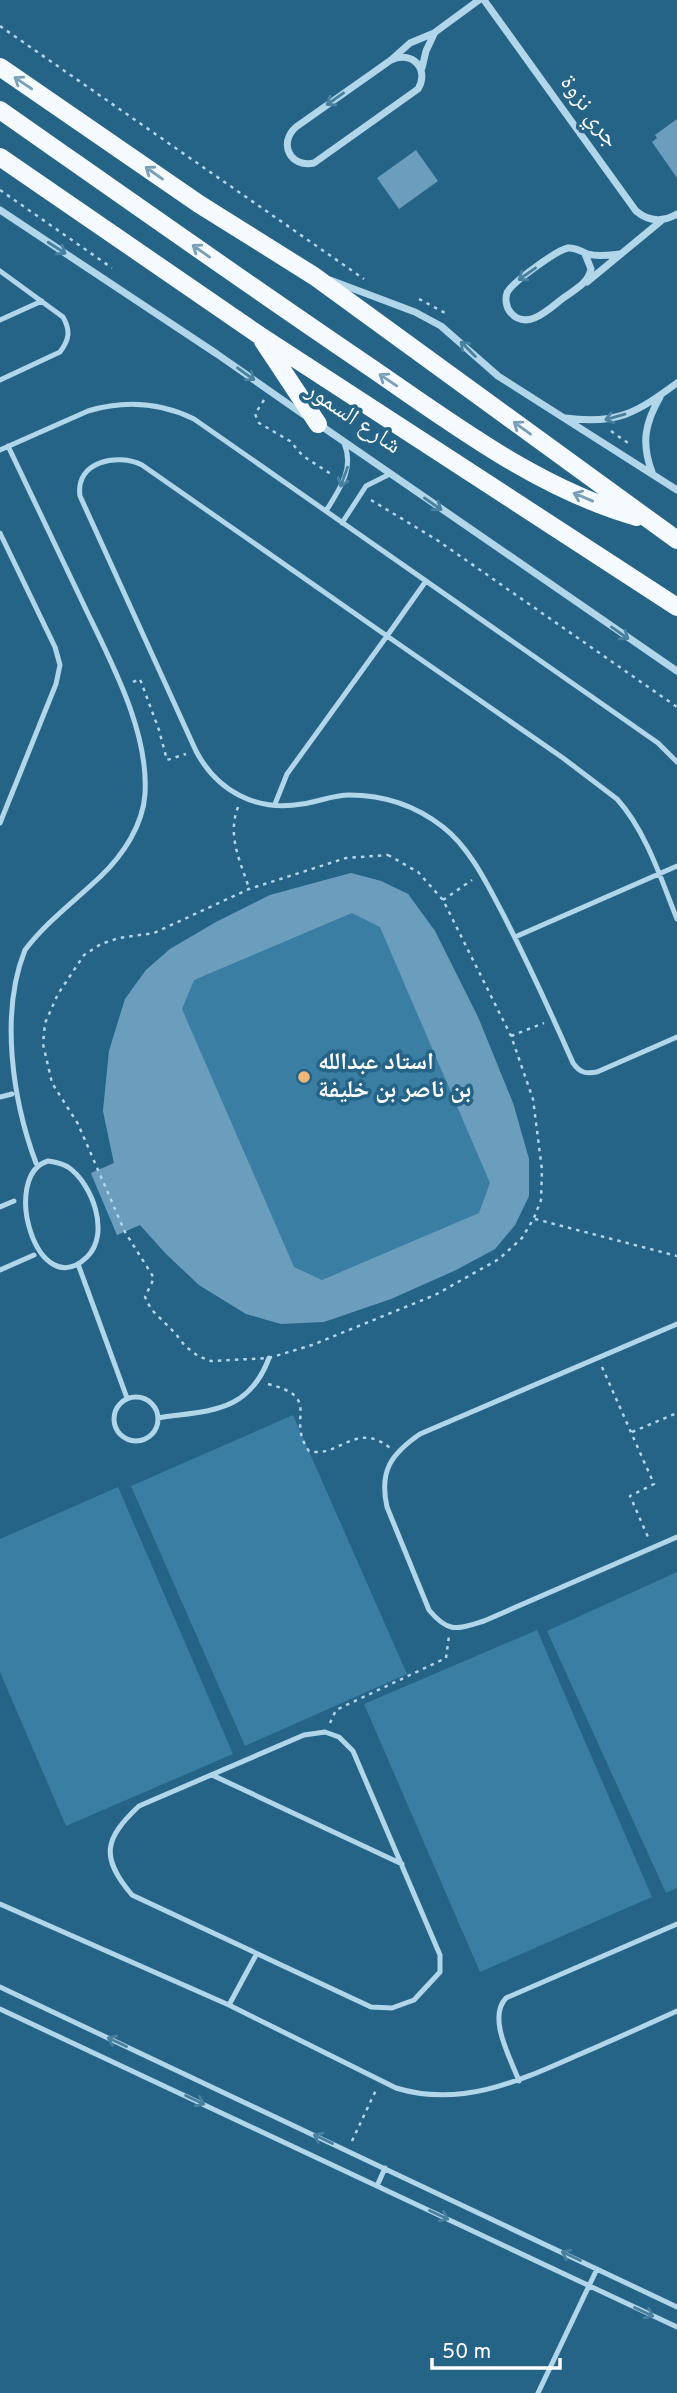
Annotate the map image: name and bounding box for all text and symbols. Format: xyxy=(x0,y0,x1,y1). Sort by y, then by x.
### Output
street label: جري نزوة xyxy=(551,70,625,156)
one-way arrow xyxy=(14,76,33,90)
one-way arrow xyxy=(326,92,345,106)
one-way arrow xyxy=(145,166,164,180)
one-way arrow xyxy=(47,241,66,255)
one-way arrow xyxy=(192,244,211,258)
one-way arrow xyxy=(518,267,537,281)
one-way arrow xyxy=(460,341,477,358)
one-way arrow xyxy=(236,367,255,381)
one-way arrow xyxy=(379,373,398,387)
street label: شارع السمور xyxy=(299,376,406,462)
one-way arrow xyxy=(604,412,626,425)
one-way arrow xyxy=(513,421,532,435)
one-way arrow xyxy=(336,466,349,487)
one-way arrow xyxy=(572,490,594,503)
one-way arrow xyxy=(423,497,442,511)
one-way arrow xyxy=(610,626,629,640)
place label: استاد عبدالله بن ناصر بن خليفة xyxy=(318,1048,471,1106)
marker: استاد عبدالله بن ناصر بن خليفة xyxy=(296,1069,312,1085)
one-way arrow xyxy=(107,2035,128,2048)
one-way arrow xyxy=(184,2094,205,2108)
one-way arrow xyxy=(313,2132,334,2145)
one-way arrow xyxy=(427,2209,449,2222)
one-way arrow xyxy=(561,2249,582,2263)
one-way arrow xyxy=(633,2306,654,2319)
scale bar xyxy=(432,2326,560,2370)
text: 50 m xyxy=(442,2339,491,2366)

